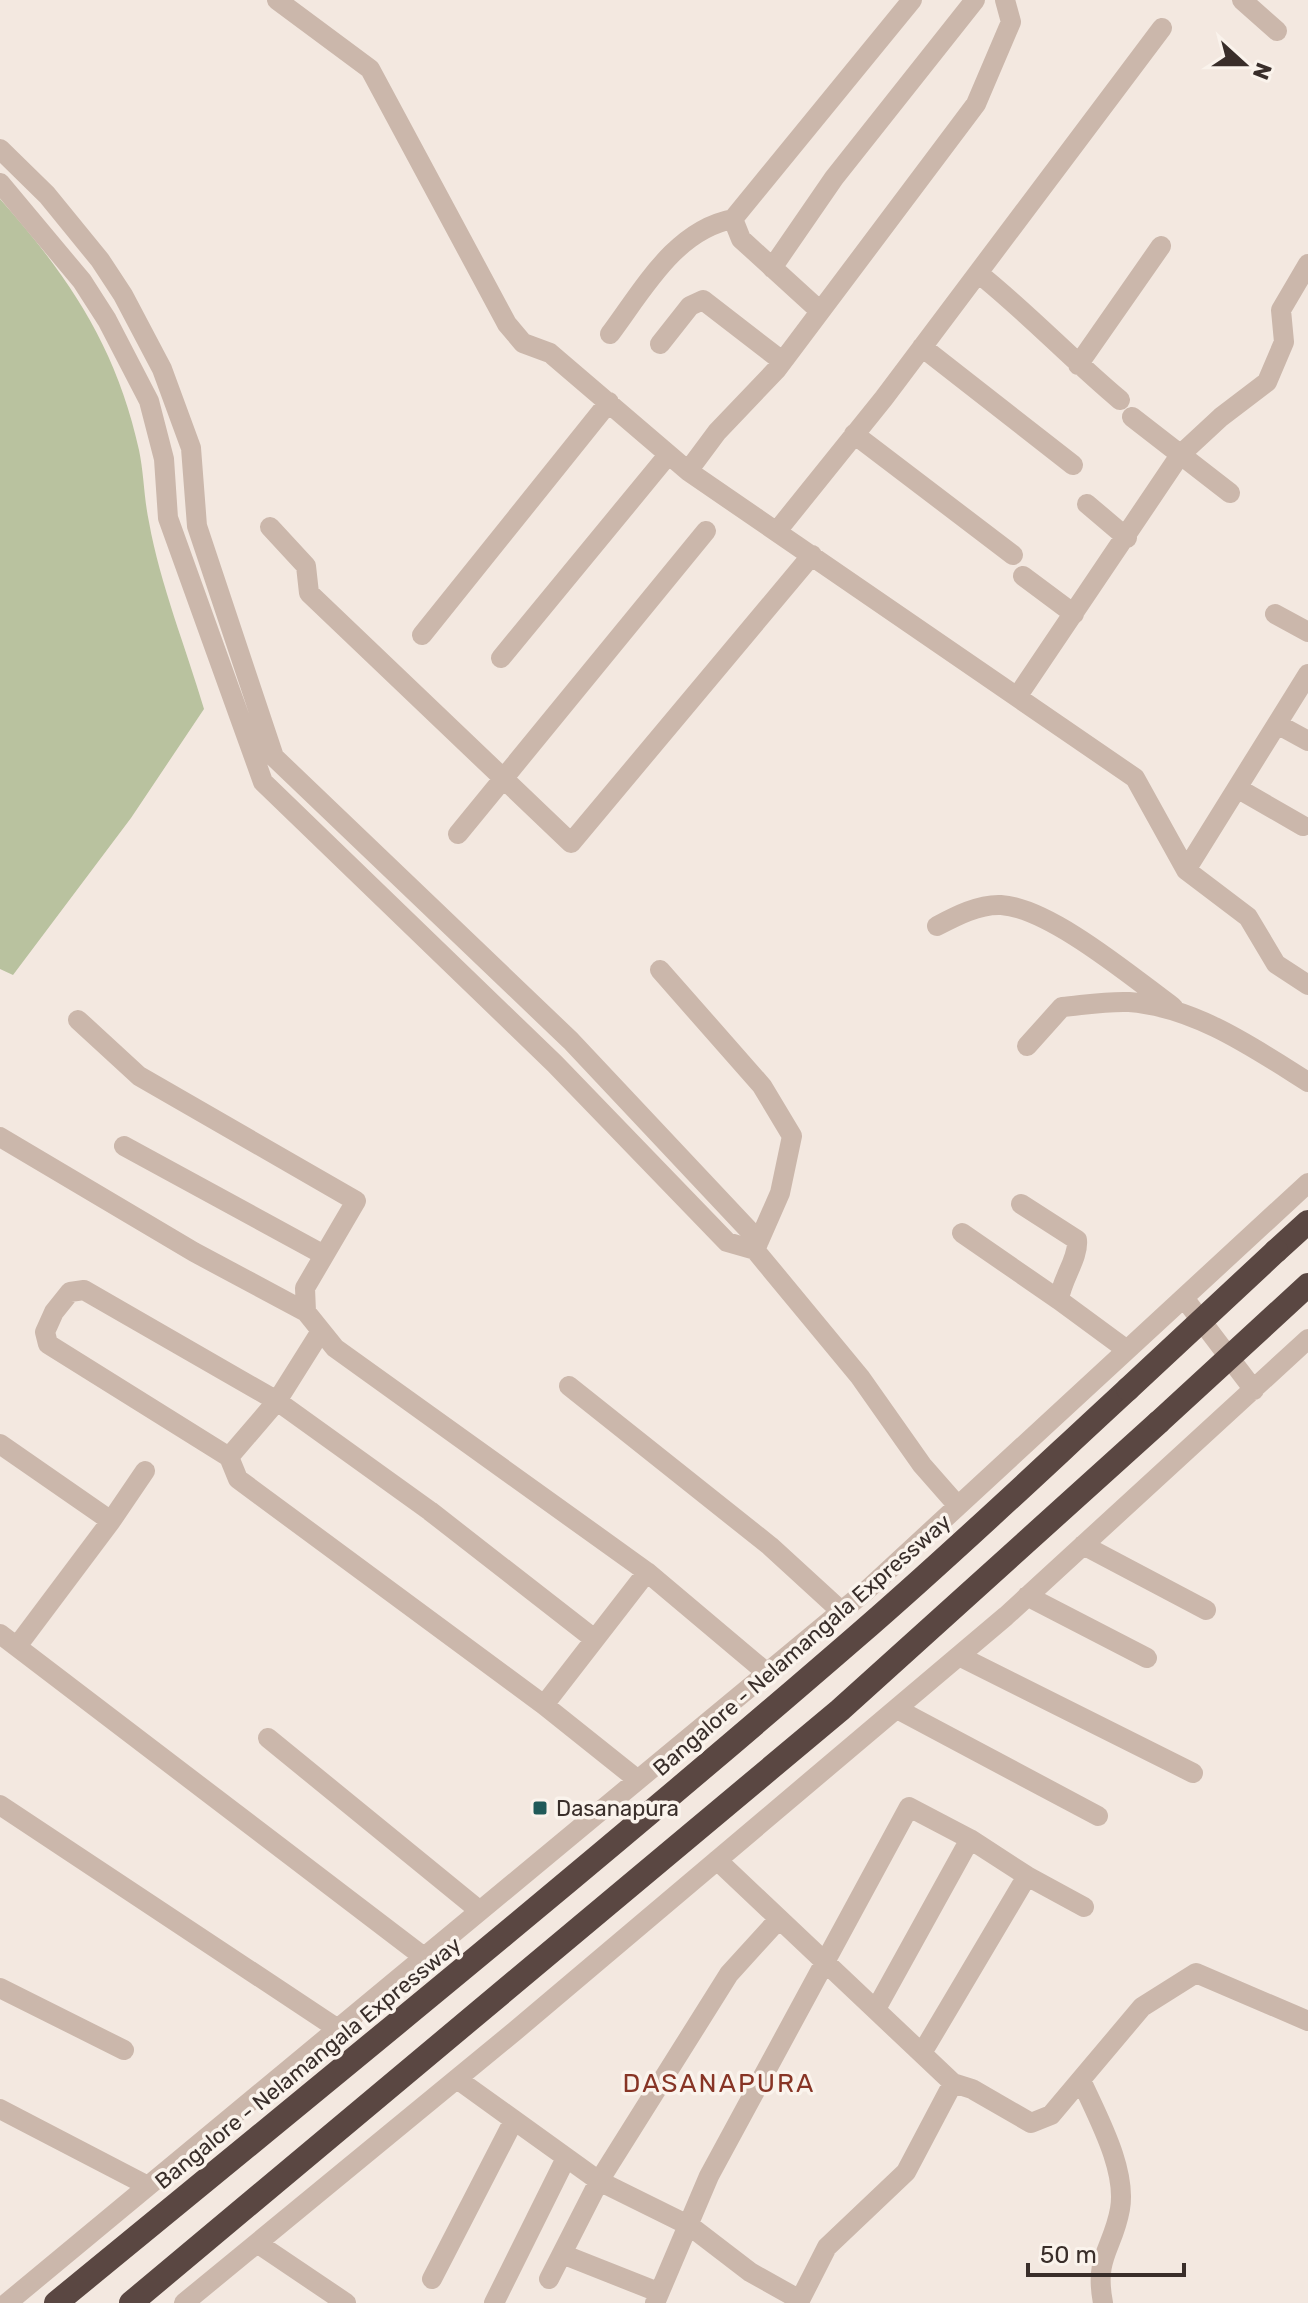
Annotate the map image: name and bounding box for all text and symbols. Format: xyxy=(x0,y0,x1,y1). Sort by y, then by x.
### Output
north arrow xyxy=(1204,24,1284,104)
text: N xyxy=(1247,59,1278,83)
street label: Bangalore - Nelamangala Expressway xyxy=(648,1508,956,1782)
place label: Dasanapura xyxy=(556,1795,679,1822)
marker: Dasanapura xyxy=(531,1799,549,1817)
street label: Bangalore - Nelamangala Expressway xyxy=(150,1931,466,2195)
district label: DASANAPURA xyxy=(623,2068,815,2099)
scale bar xyxy=(1028,2227,1184,2277)
text: 50 m xyxy=(1040,2241,1097,2269)

